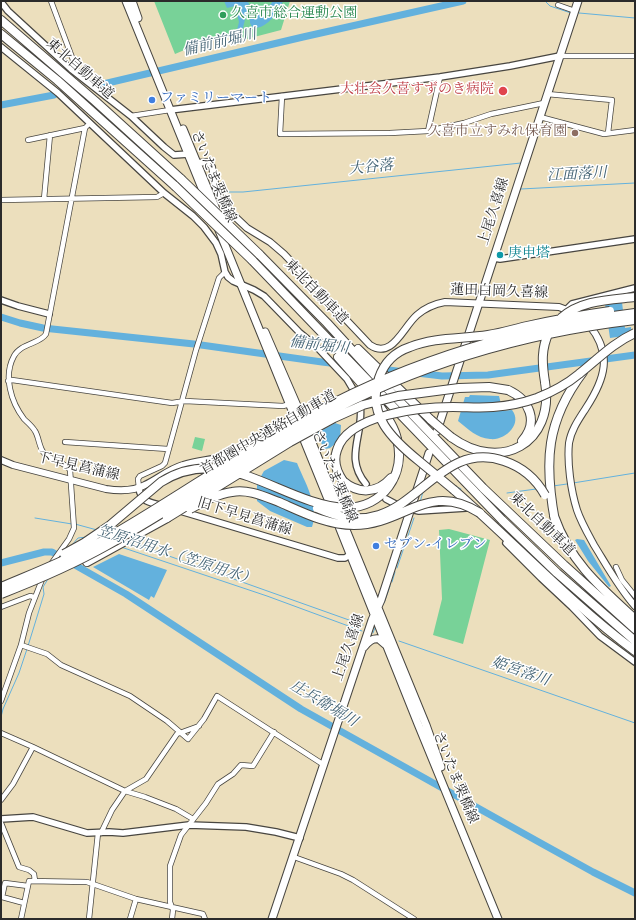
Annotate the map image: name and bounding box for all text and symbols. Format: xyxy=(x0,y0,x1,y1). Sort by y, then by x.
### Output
place label: 久喜市総合運動公園 xyxy=(231,7,357,23)
marker: 久喜市総合運動公園 xyxy=(218,10,228,20)
water label: 備前前堀川 xyxy=(181,27,259,61)
street label: 東北自動車道 xyxy=(42,36,116,104)
place label: 大壮会久喜すずのき病院 xyxy=(340,83,494,99)
marker: 大壮会久喜すずのき病院 xyxy=(497,85,509,97)
place label: ファミリーマート xyxy=(160,92,272,108)
marker: ファミリーマート xyxy=(147,95,157,105)
place label: 久喜市立すみれ保育園 xyxy=(427,125,567,141)
street label: さいたま栗橋線 xyxy=(186,128,238,226)
marker: 久喜市立すみれ保育園 xyxy=(570,128,580,138)
water label: 大谷落 xyxy=(348,158,394,180)
water label: 江面落川 xyxy=(547,165,607,187)
street label: 上尾久喜線 xyxy=(476,176,514,248)
place label: 庚申塔 xyxy=(508,247,550,263)
marker: 庚申塔 xyxy=(495,250,505,260)
street label: 東北自動車道 xyxy=(280,257,350,329)
street label: 蓮田白岡久喜線 xyxy=(450,283,548,303)
water label: 備前堀川 xyxy=(288,334,350,360)
street label: 首都圏中央連絡自動車道 xyxy=(198,388,340,480)
street label: さいたま栗橋線 xyxy=(307,428,359,526)
street label: 下早見菖蒲線 xyxy=(35,450,121,486)
street label: 東北自動車道 xyxy=(505,490,577,560)
street label: 旧下早見菖蒲線 xyxy=(195,496,293,540)
water label: 笠原沼用水（笠原用水） xyxy=(95,523,257,591)
place label: セブン-イレブン xyxy=(384,538,487,554)
marker: セブン-イレブン xyxy=(371,541,381,551)
street label: 上尾久喜線 xyxy=(331,612,369,684)
water label: 姫宮落川 xyxy=(489,655,551,691)
water label: 庄兵衛堀川 xyxy=(286,678,360,732)
street label: さいたま栗橋線 xyxy=(428,729,480,827)

